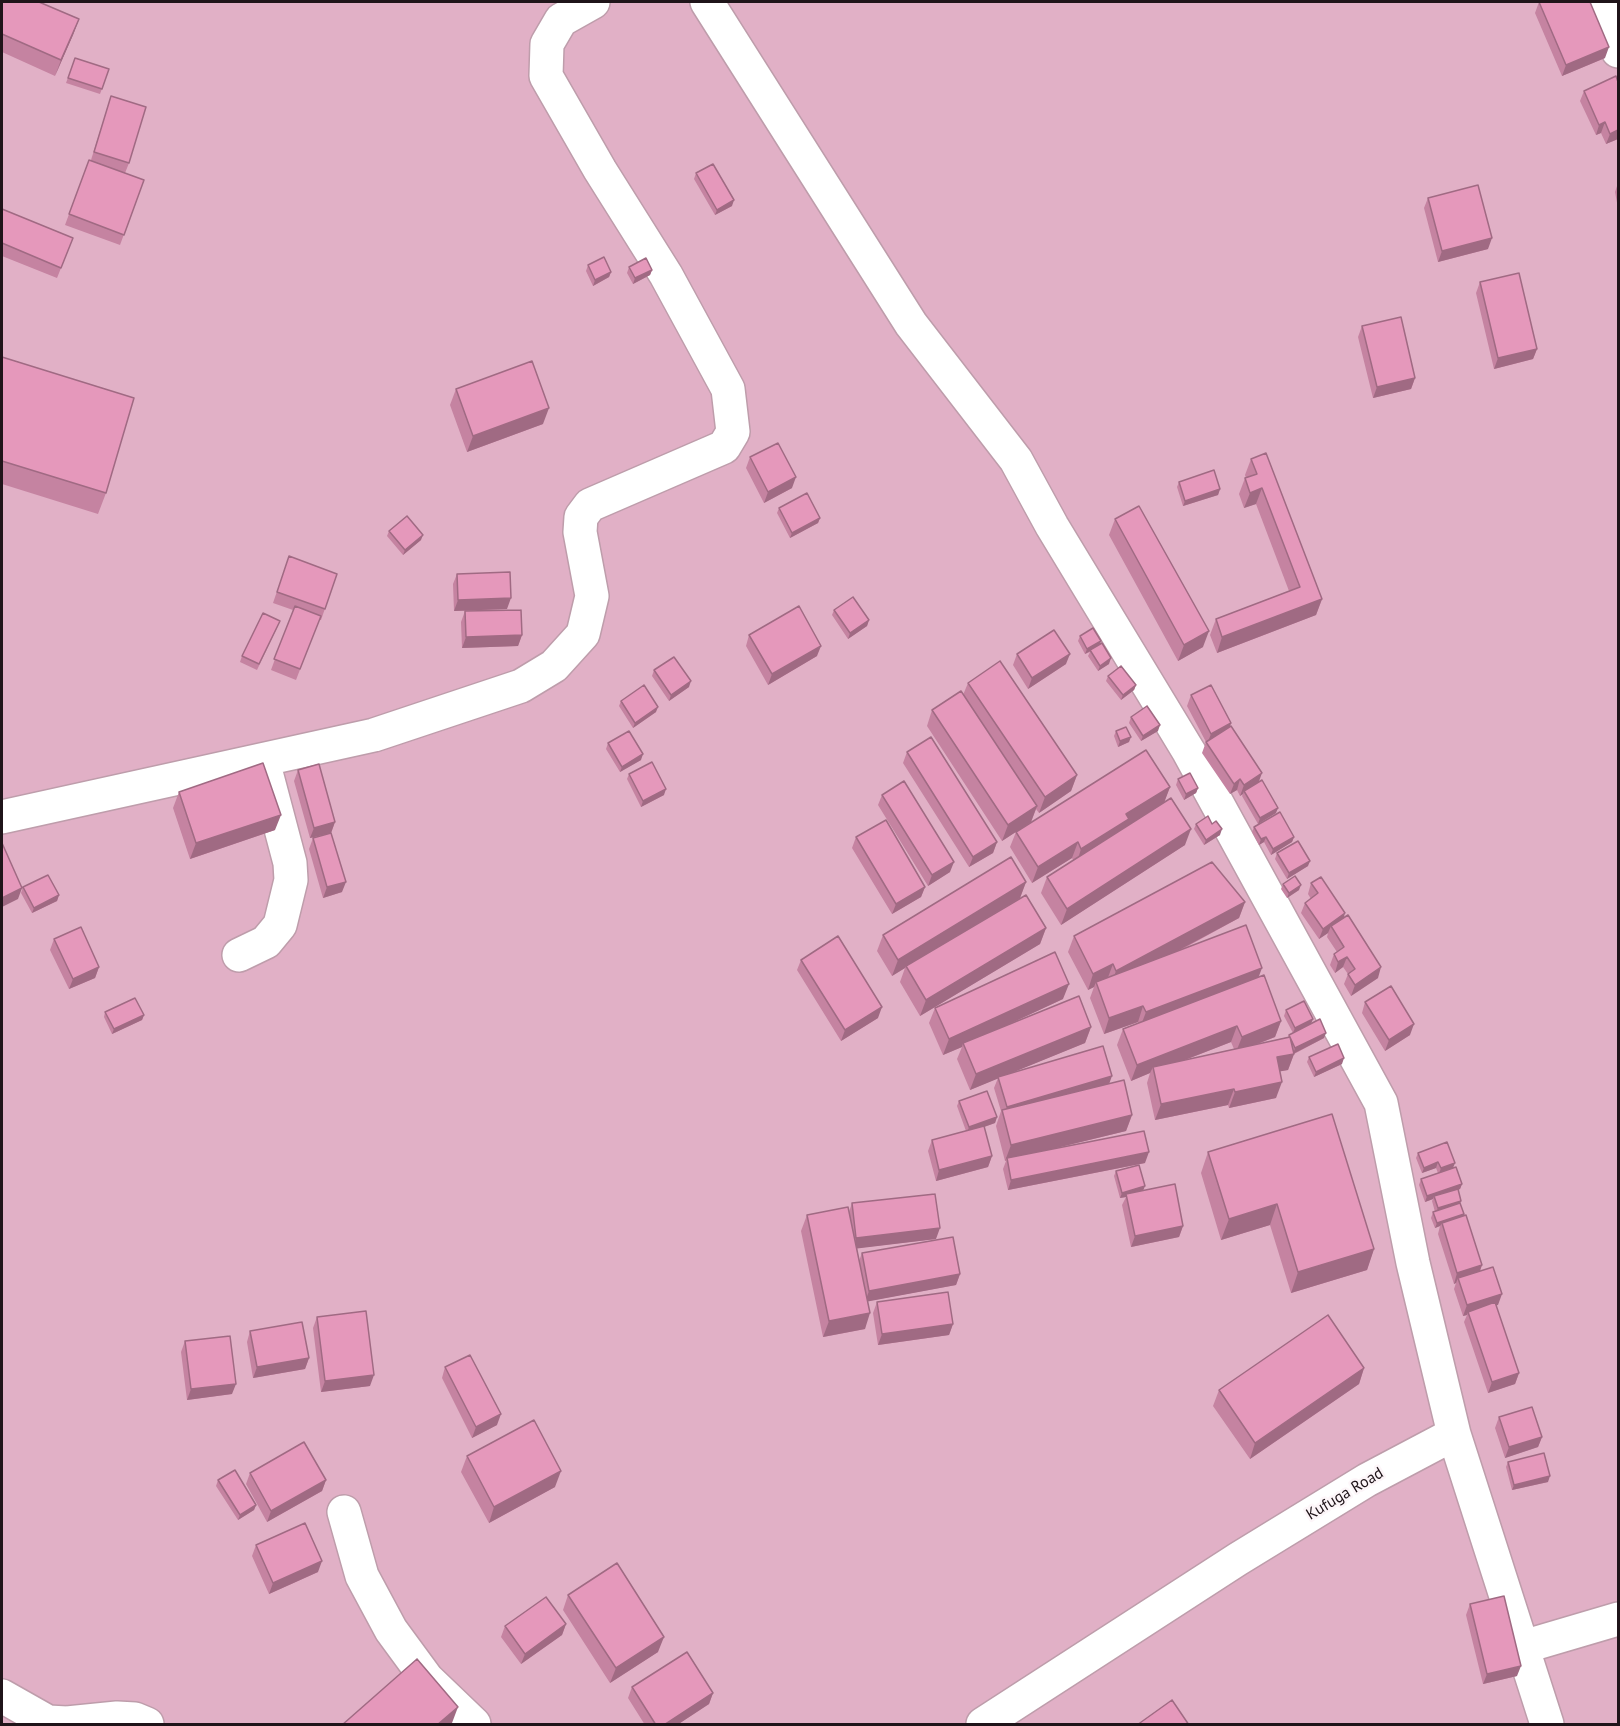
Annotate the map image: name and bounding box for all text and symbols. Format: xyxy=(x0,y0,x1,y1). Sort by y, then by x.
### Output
street label: Kufuga Road xyxy=(1303,1464,1387,1524)

